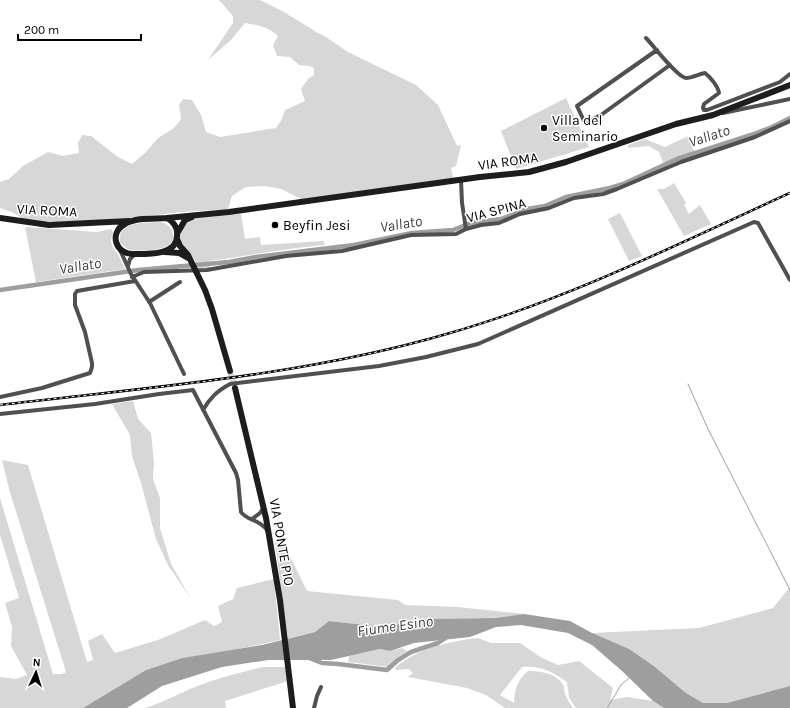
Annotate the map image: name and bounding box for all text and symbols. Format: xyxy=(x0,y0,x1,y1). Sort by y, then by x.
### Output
scale bar xyxy=(18,16,141,42)
text: 200 m xyxy=(24,23,59,37)
place label: Villa del Seminario xyxy=(552,112,618,145)
water label: Vallato xyxy=(686,121,732,151)
marker: Villa del Seminario xyxy=(539,123,549,133)
street label: VIA ROMA xyxy=(477,149,539,174)
street label: VIA SPINA xyxy=(465,194,528,227)
street label: VIA ROMA xyxy=(16,200,78,221)
water label: Vallato xyxy=(379,212,424,236)
place label: Beyfin Jesi xyxy=(283,217,351,234)
marker: Beyfin Jesi xyxy=(270,220,280,230)
water label: Vallato xyxy=(58,254,103,278)
street label: VIA PONTE PIO xyxy=(265,497,298,587)
water label: Fiume Esino xyxy=(356,612,435,640)
north arrow xyxy=(16,652,56,692)
text: N xyxy=(32,656,41,669)

